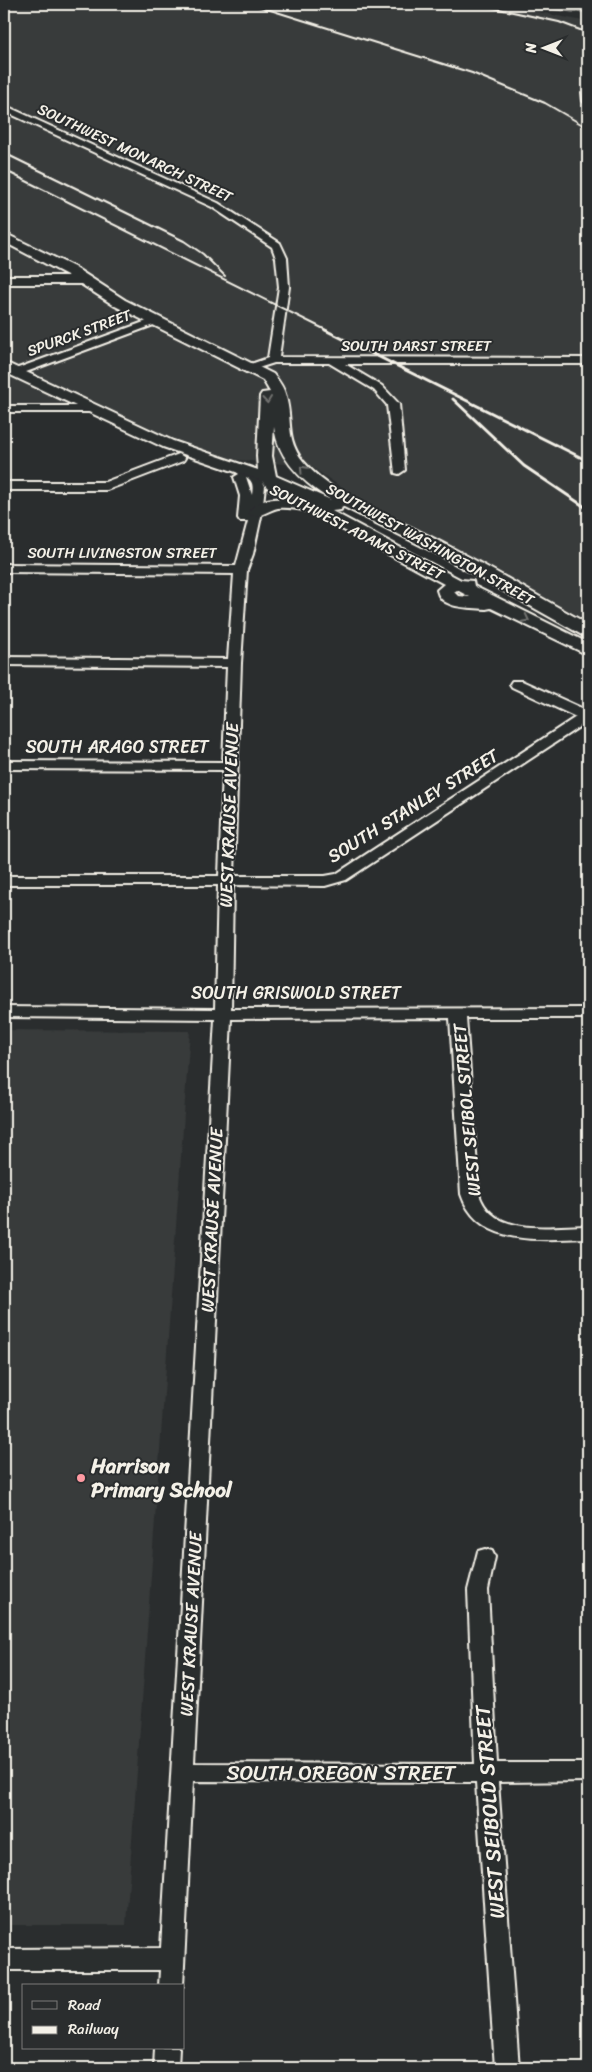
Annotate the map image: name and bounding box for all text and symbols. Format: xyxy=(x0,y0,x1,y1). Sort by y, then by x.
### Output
north arrow xyxy=(520,22,570,72)
text: N xyxy=(519,43,544,54)
street label: SOUTHWEST MONARCH STREET xyxy=(33,96,238,210)
street label: SPURCK STREET xyxy=(23,302,136,364)
street label: SOUTH DARST STREET xyxy=(341,333,492,359)
one-way arrow xyxy=(261,396,272,404)
one-way arrow xyxy=(300,466,309,475)
street label: SOUTHWEST WASHINGTON STREET xyxy=(321,476,540,613)
street label: SOUTHWEST ADAMS STREET xyxy=(265,477,450,588)
street label: SOUTH LIVINGSTON STREET xyxy=(27,540,218,566)
one-way arrow xyxy=(521,613,530,623)
street label: WEST KRAUSE AVENUE xyxy=(210,721,248,908)
street label: SOUTH ARAGO STREET xyxy=(25,731,210,763)
street label: SOUTH STANLEY STREET xyxy=(321,740,506,872)
street label: SOUTH GRISWOLD STREET xyxy=(191,977,402,1009)
street label: WEST SEIBOL STREET xyxy=(443,1021,490,1198)
street label: WEST KRAUSE AVENUE xyxy=(191,1126,233,1313)
place label: Harrison Primary School xyxy=(90,1447,233,1509)
marker: Harrison Primary School xyxy=(75,1472,87,1484)
street label: WEST KRAUSE AVENUE xyxy=(170,1530,212,1717)
street label: WEST SEIBOLD STREET xyxy=(463,1702,516,1920)
street label: SOUTH OREGON STREET xyxy=(227,1754,457,1792)
legend xyxy=(22,1984,185,2050)
text: Road xyxy=(68,1992,101,2018)
text: Railway xyxy=(68,2016,119,2042)

